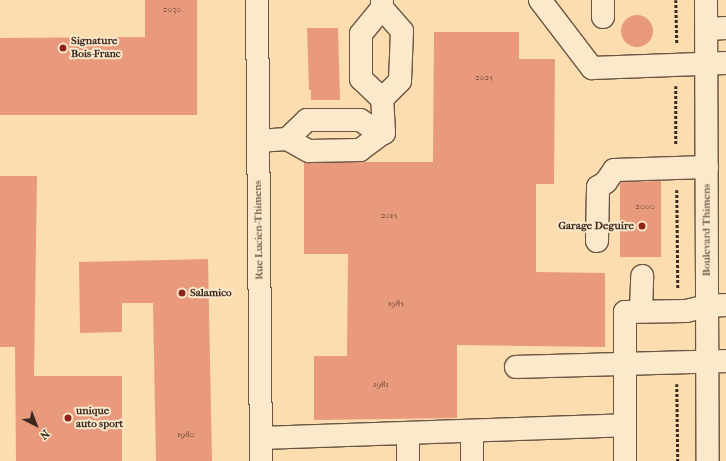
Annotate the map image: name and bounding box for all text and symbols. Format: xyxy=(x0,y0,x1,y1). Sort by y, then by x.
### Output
house number: 2030 xyxy=(163,4,181,14)
place label: Signature Bois-Franc xyxy=(71,35,121,61)
marker: Signature Bois-Franc xyxy=(58,43,68,53)
house number: 2025 xyxy=(475,72,493,82)
street label: Rue Lucien-Thimens xyxy=(252,180,266,280)
street label: Boulevard Thimens xyxy=(700,184,714,276)
house number: 2000 xyxy=(635,201,655,211)
house number: 2015 xyxy=(381,210,397,220)
place label: Garage Deguire xyxy=(558,219,634,233)
marker: Garage Deguire xyxy=(637,221,647,231)
place label: Salamico xyxy=(190,286,232,300)
marker: Salamico xyxy=(177,288,187,298)
house number: 1985 xyxy=(388,298,404,308)
house number: 1981 xyxy=(373,379,389,389)
north arrow xyxy=(16,405,56,445)
place label: unique auto sport xyxy=(76,405,123,431)
marker: unique auto sport xyxy=(63,413,73,423)
text: N xyxy=(37,427,52,442)
house number: 1980 xyxy=(177,429,195,439)

